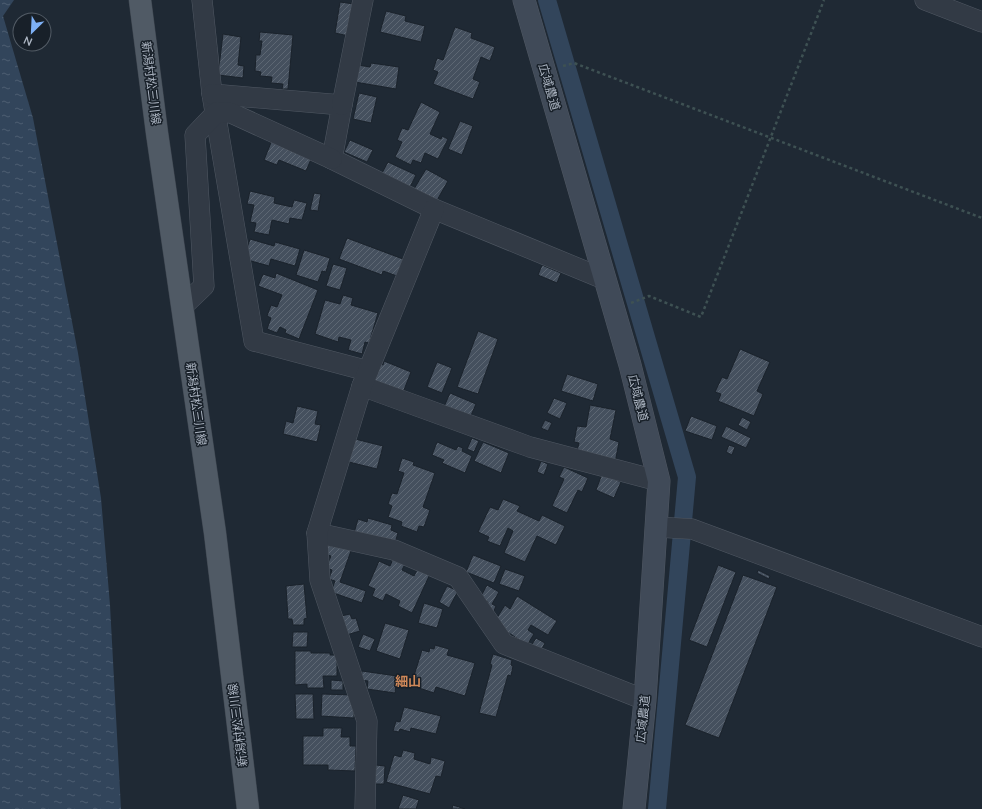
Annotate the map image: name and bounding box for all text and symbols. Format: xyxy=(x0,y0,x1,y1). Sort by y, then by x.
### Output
north arrow xyxy=(12,12,52,52)
text: N xyxy=(21,32,35,49)
street label: 新潟村松三川線 xyxy=(138,40,164,126)
street label: 広域農道 xyxy=(535,62,563,112)
street label: 新潟村松三川線 xyxy=(182,361,210,447)
street label: 広域農道 xyxy=(624,373,652,423)
district label: 細山 xyxy=(395,673,421,691)
street label: 新潟村松三川線 xyxy=(225,682,251,768)
street label: 広域農道 xyxy=(633,694,653,744)

